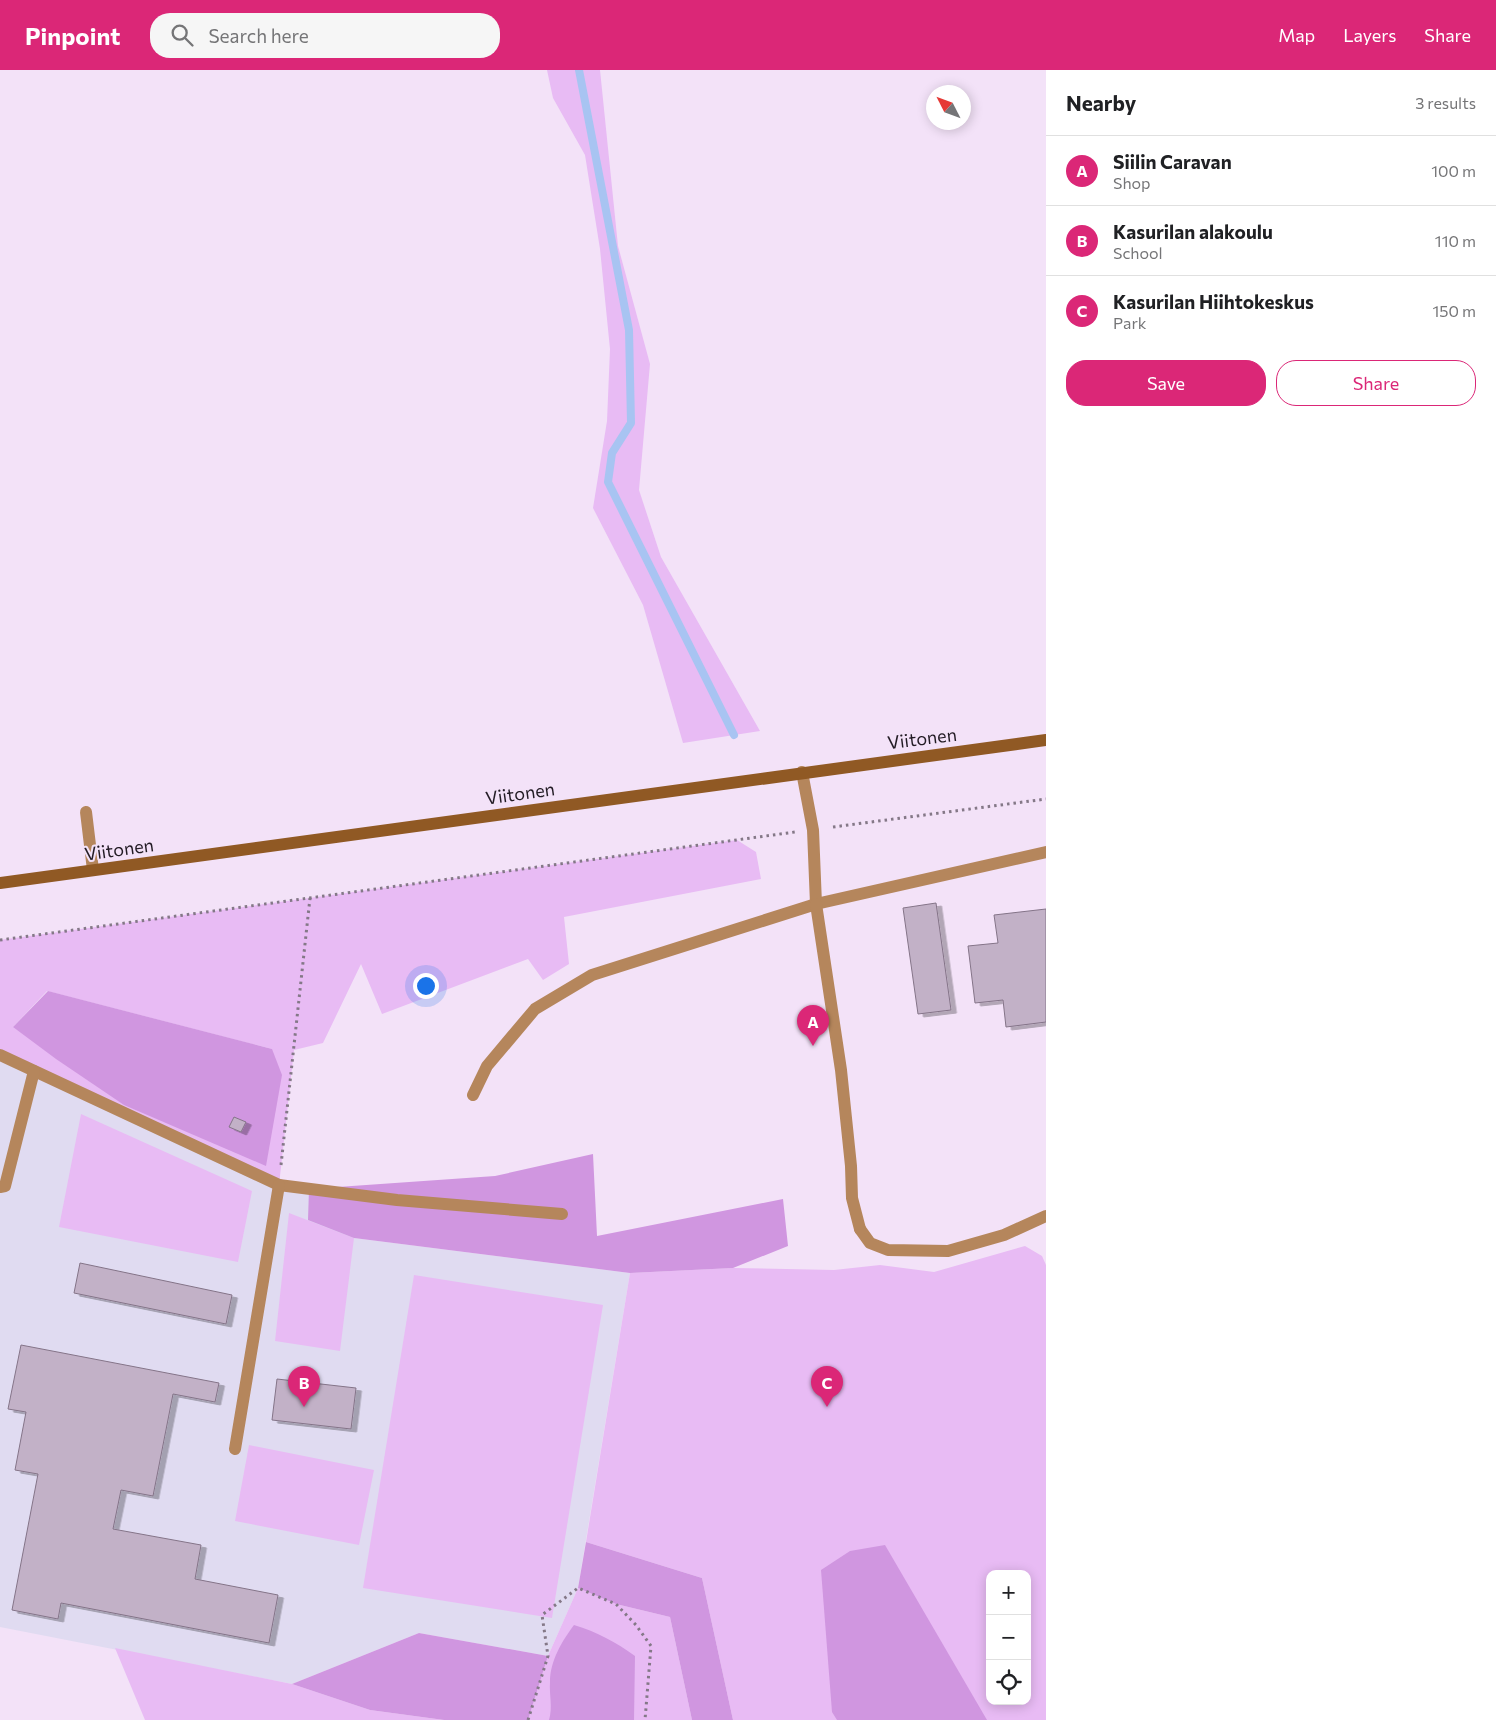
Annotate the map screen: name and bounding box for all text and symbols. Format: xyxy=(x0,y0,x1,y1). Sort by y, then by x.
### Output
search box xyxy=(150,13,500,58)
text: Pinpoint xyxy=(25,21,120,50)
icon: search xyxy=(168,21,196,49)
text: Search here xyxy=(208,24,309,47)
text: Map xyxy=(1278,24,1315,46)
text: Layers xyxy=(1343,24,1396,46)
text: Share xyxy=(1424,24,1471,46)
north arrow xyxy=(926,85,971,130)
text: Nearby xyxy=(1066,90,1136,115)
text: 3 results xyxy=(1415,93,1476,112)
text: Siilin Caravan xyxy=(1113,150,1232,173)
text: A xyxy=(1076,161,1088,180)
text: 100 m xyxy=(1431,161,1476,180)
text: Shop xyxy=(1113,173,1151,192)
text: Kasurilan alakoulu xyxy=(1113,220,1273,243)
text: B xyxy=(1077,231,1087,250)
text: 110 m xyxy=(1435,231,1476,250)
text: School xyxy=(1113,243,1163,262)
text: Kasurilan Hiihtokeskus xyxy=(1113,290,1314,313)
text: C xyxy=(1077,301,1087,320)
text: 150 m xyxy=(1433,301,1476,320)
text: Park xyxy=(1113,313,1146,332)
button: Save xyxy=(1066,360,1266,406)
button: Share xyxy=(1276,360,1476,406)
street label: Viitonen xyxy=(886,723,958,753)
street label: Viitonen xyxy=(484,777,556,809)
street label: Viitonen xyxy=(83,833,155,865)
your location xyxy=(413,973,439,999)
pin: A xyxy=(797,1005,829,1046)
pin: B xyxy=(288,1366,320,1407)
pin: C xyxy=(811,1366,843,1407)
map controls xyxy=(986,1570,1031,1705)
button: + xyxy=(986,1570,1031,1615)
button: − xyxy=(986,1615,1031,1660)
button: locate xyxy=(986,1660,1031,1705)

